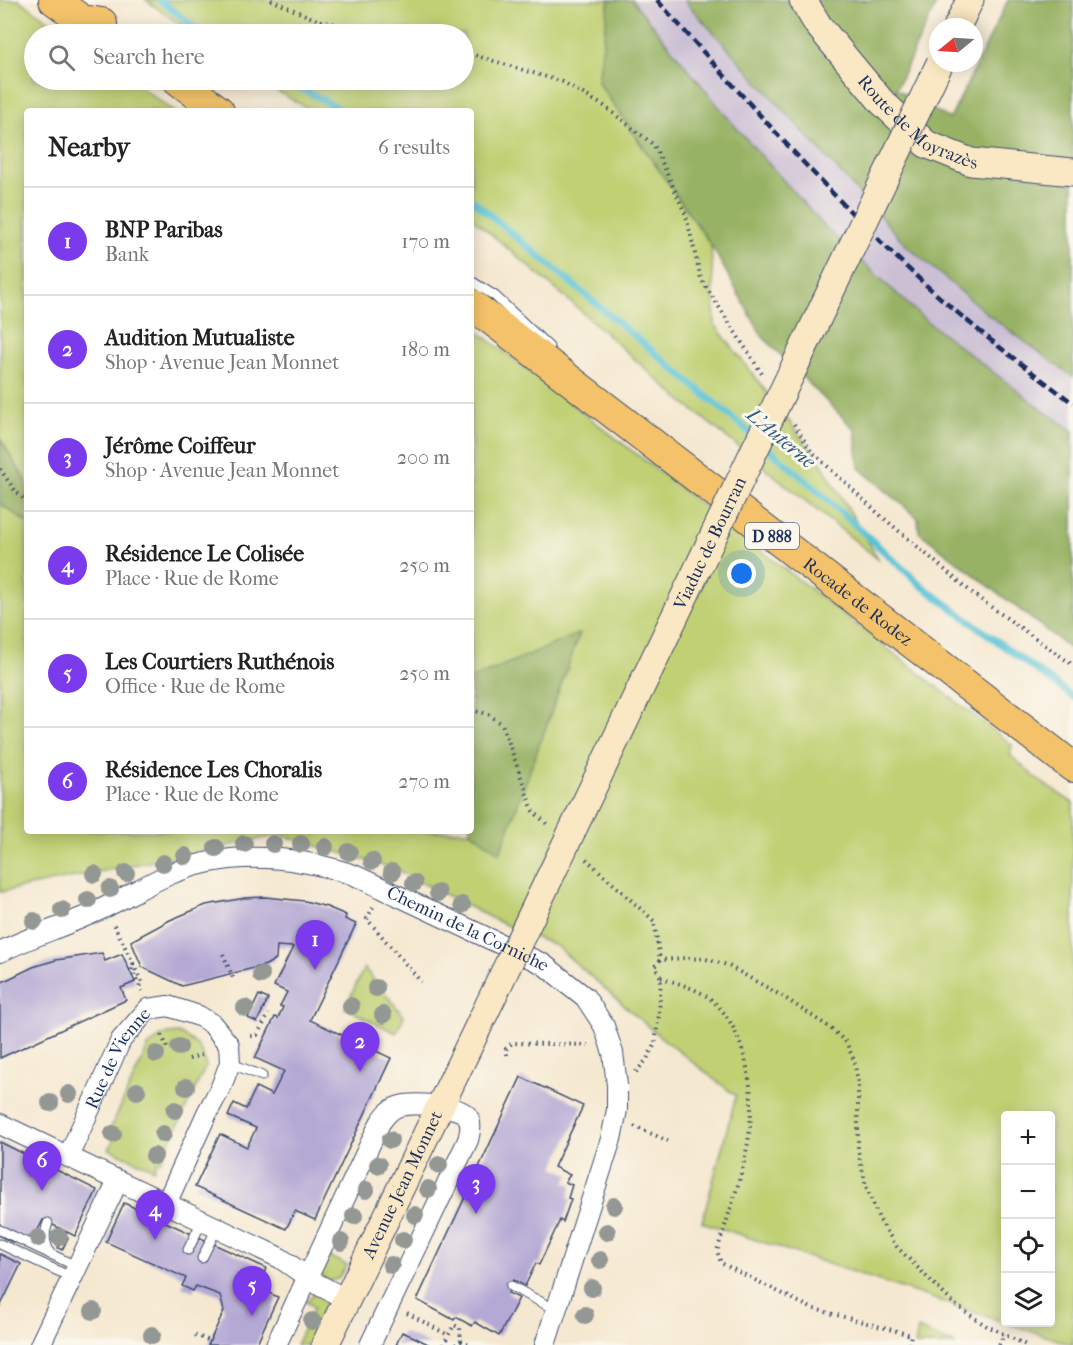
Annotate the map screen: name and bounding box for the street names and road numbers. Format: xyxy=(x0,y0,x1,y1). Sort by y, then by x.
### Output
street label: Route de Moyrazès xyxy=(853,71,979,173)
street label: Viaduc de Bourran xyxy=(669,473,751,614)
road number: D 888 xyxy=(745,523,799,549)
street label: Rocade de Rodez xyxy=(799,553,917,650)
street label: Chemin de la Corniche xyxy=(384,882,554,976)
street label: Rue de Vienne xyxy=(81,1003,155,1112)
street label: Avenue Jean Monnet xyxy=(357,1107,447,1263)

